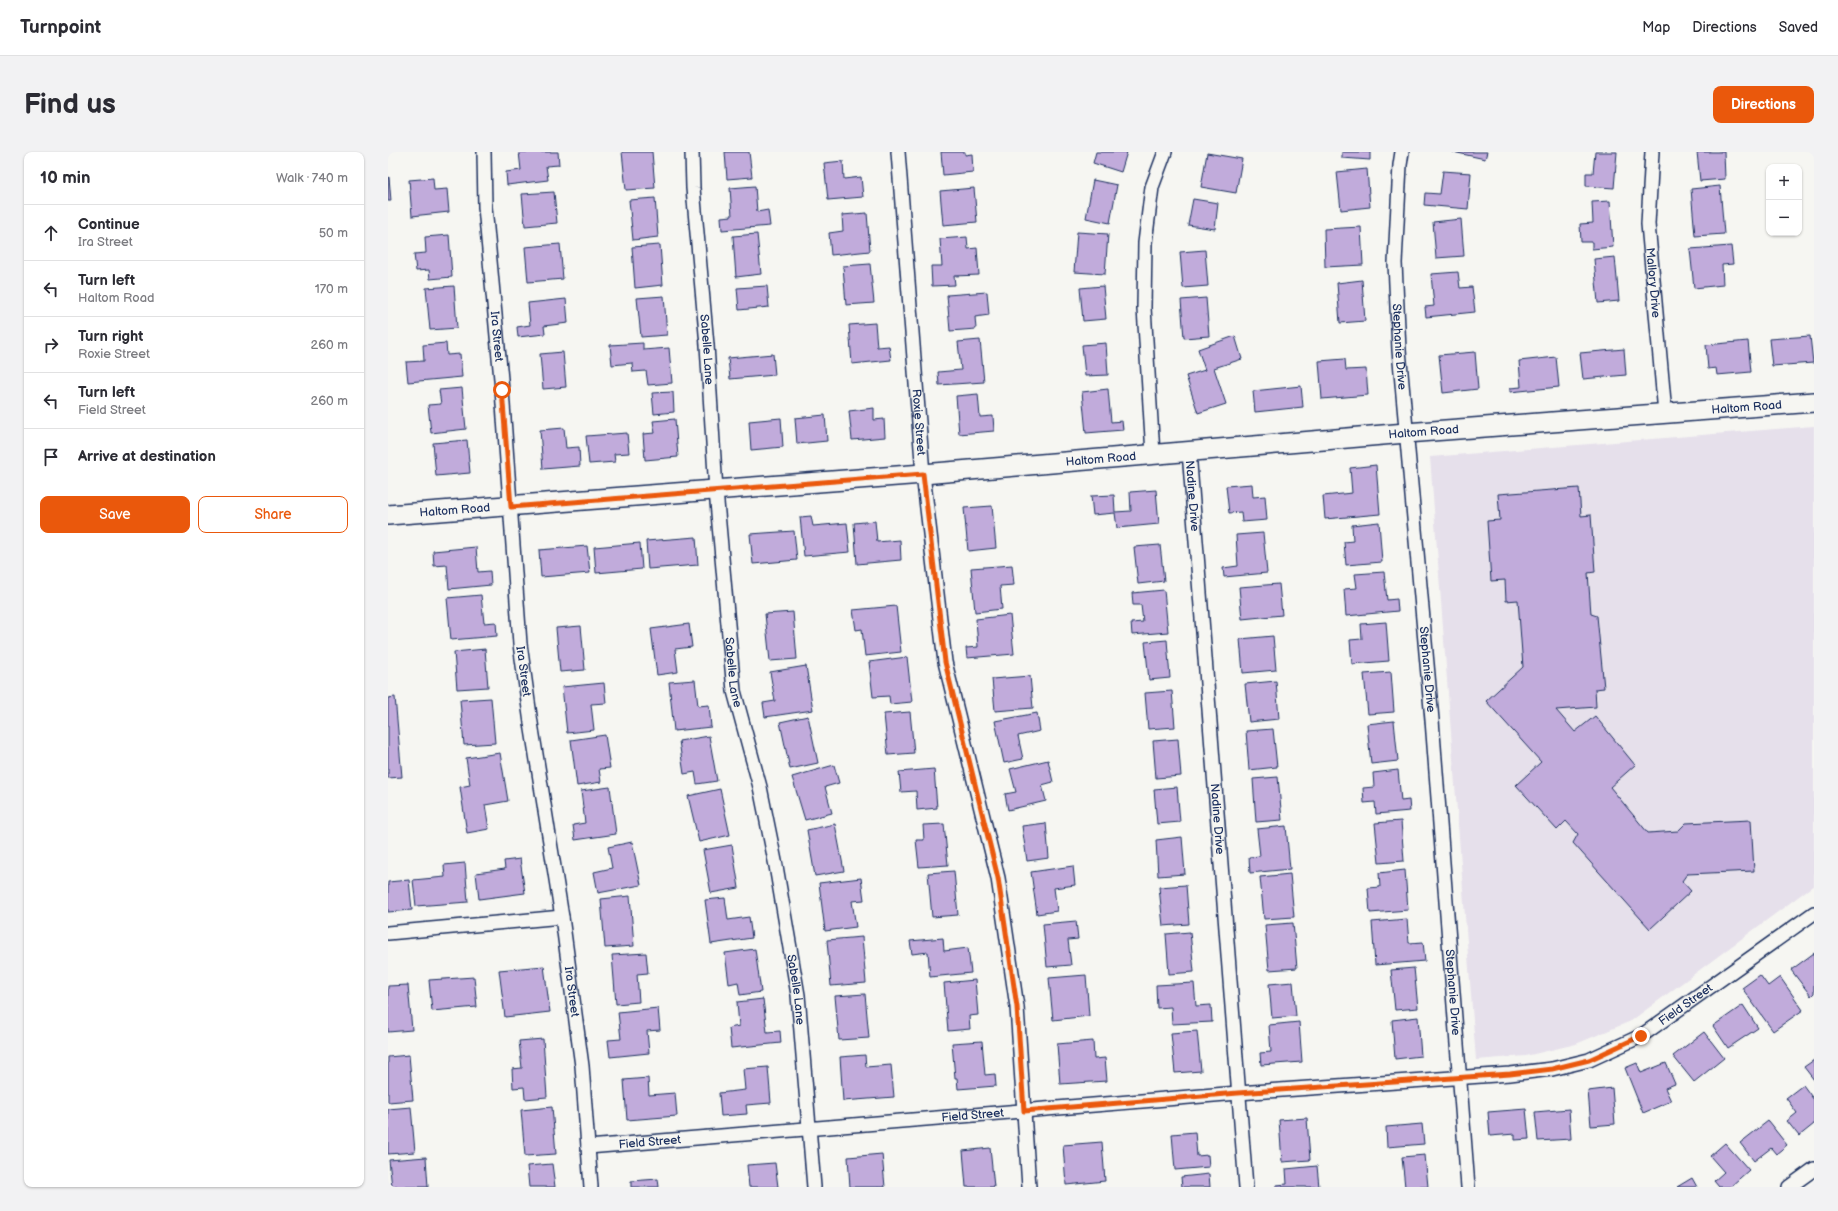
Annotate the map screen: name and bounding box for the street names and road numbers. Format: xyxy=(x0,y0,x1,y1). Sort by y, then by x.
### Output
street label: Mallory Drive xyxy=(1643,247,1664,318)
street label: Stephanie Drive xyxy=(1389,303,1410,390)
street label: Ira Street xyxy=(487,311,507,363)
street label: Sabelle Lane xyxy=(697,313,717,385)
street label: Roxie Street xyxy=(909,388,929,456)
street label: Haltom Road xyxy=(1711,397,1783,417)
street label: Haltom Road xyxy=(1388,421,1460,442)
street label: Haltom Road xyxy=(1065,448,1137,469)
street label: Nadine Drive xyxy=(1182,460,1203,532)
street label: Haltom Road xyxy=(419,500,491,520)
street label: Stephanie Drive xyxy=(1416,626,1439,713)
street label: Sabelle Lane xyxy=(722,636,746,709)
street label: Ira Street xyxy=(513,645,535,698)
street label: Nadine Drive xyxy=(1207,783,1228,855)
street label: Stephanie Drive xyxy=(1442,949,1464,1036)
street label: Sabelle Lane xyxy=(784,953,808,1025)
street label: Ira Street xyxy=(561,966,583,1018)
street label: Field Street xyxy=(1656,980,1715,1029)
street label: Field Street xyxy=(941,1105,1005,1125)
street label: Field Street xyxy=(618,1132,682,1152)

